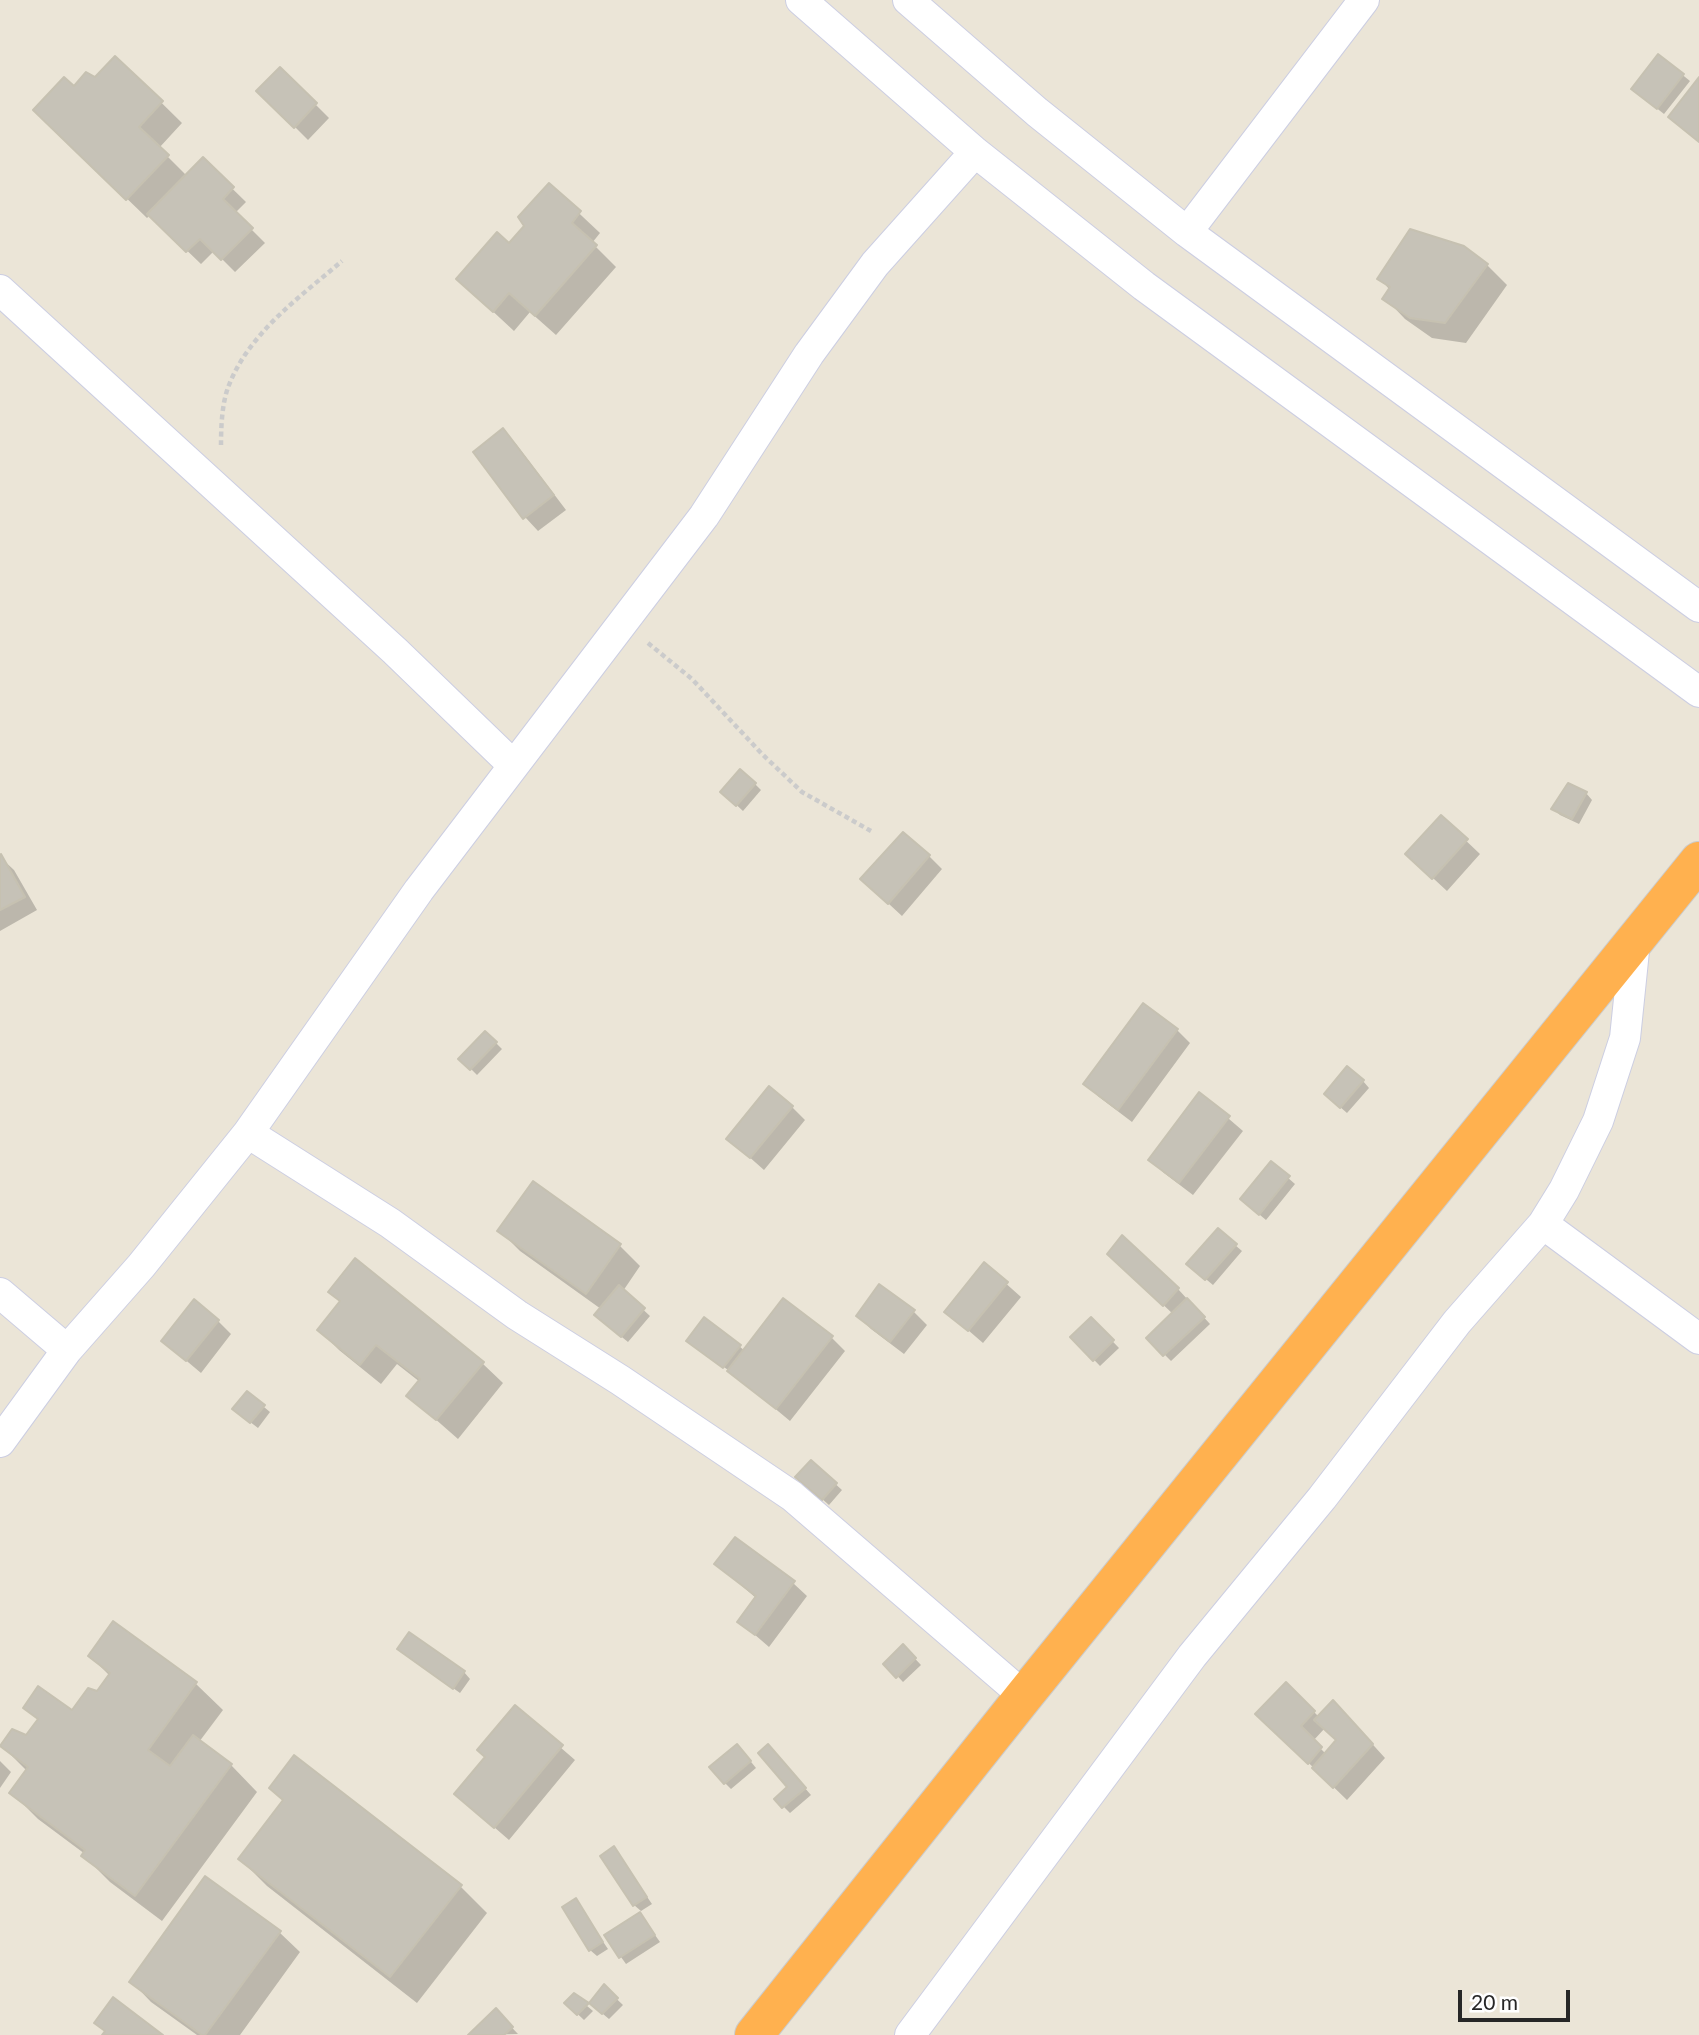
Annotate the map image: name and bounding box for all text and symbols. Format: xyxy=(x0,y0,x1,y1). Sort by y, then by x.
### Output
scale bar xyxy=(1461,1976,1573,2020)
text: 20 m xyxy=(1471,1989,1518,2014)

